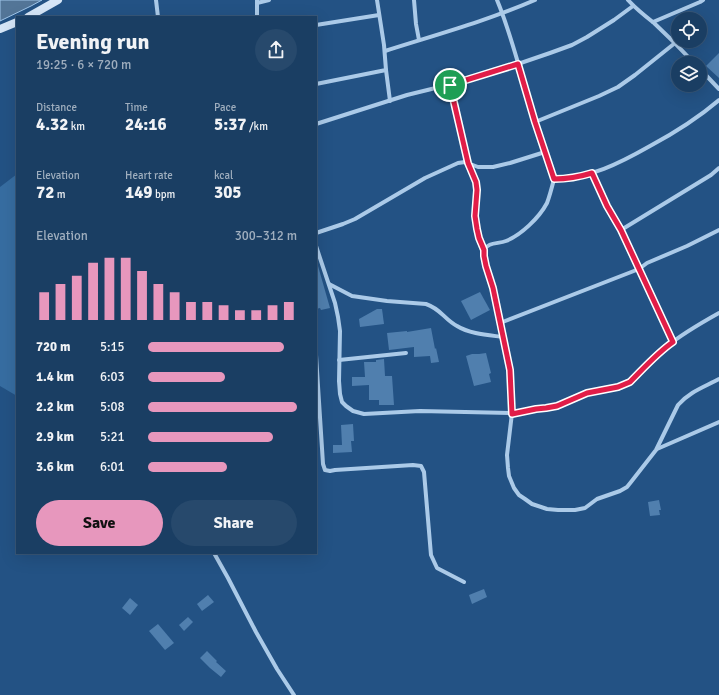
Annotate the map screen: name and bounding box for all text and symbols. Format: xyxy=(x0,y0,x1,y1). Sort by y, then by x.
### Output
map controls xyxy=(671,12,707,92)
button: locate xyxy=(671,12,707,48)
text: Evening run xyxy=(36,28,150,55)
button: share xyxy=(255,29,297,71)
button: layers xyxy=(671,56,707,92)
text: 19:25 · 6 × 720 m xyxy=(36,57,131,73)
pin xyxy=(433,68,467,102)
icon: arrive xyxy=(439,74,461,96)
text: Distance xyxy=(36,101,77,114)
text: Time xyxy=(125,101,148,114)
text: Pace xyxy=(214,101,236,114)
text: 4.32 xyxy=(36,114,68,135)
text: 24:16 xyxy=(125,114,167,135)
text: 5:37 xyxy=(214,114,247,135)
text: km xyxy=(68,120,85,133)
text: /km xyxy=(247,120,268,133)
text: Elevation xyxy=(36,169,80,182)
text: Heart rate xyxy=(125,169,173,182)
text: kcal xyxy=(214,169,233,182)
text: 72 xyxy=(36,182,54,203)
text: 149 xyxy=(125,182,153,203)
text: 305 xyxy=(214,182,242,203)
text: m xyxy=(54,188,66,201)
text: bpm xyxy=(153,188,175,201)
text: Elevation xyxy=(36,228,88,244)
text: 300–312 m xyxy=(235,228,297,244)
text: 720 m xyxy=(36,339,70,355)
text: 5:15 xyxy=(100,339,125,355)
text: 1.4 km xyxy=(36,369,74,385)
text: 6:03 xyxy=(100,369,125,385)
text: 2.2 km xyxy=(36,399,74,415)
text: 5:08 xyxy=(100,399,125,415)
text: 2.9 km xyxy=(36,429,74,445)
text: 5:21 xyxy=(100,429,125,445)
text: 3.6 km xyxy=(36,459,74,475)
text: 6:01 xyxy=(100,459,125,475)
button: Save xyxy=(36,500,163,546)
button: Share xyxy=(171,500,297,546)

